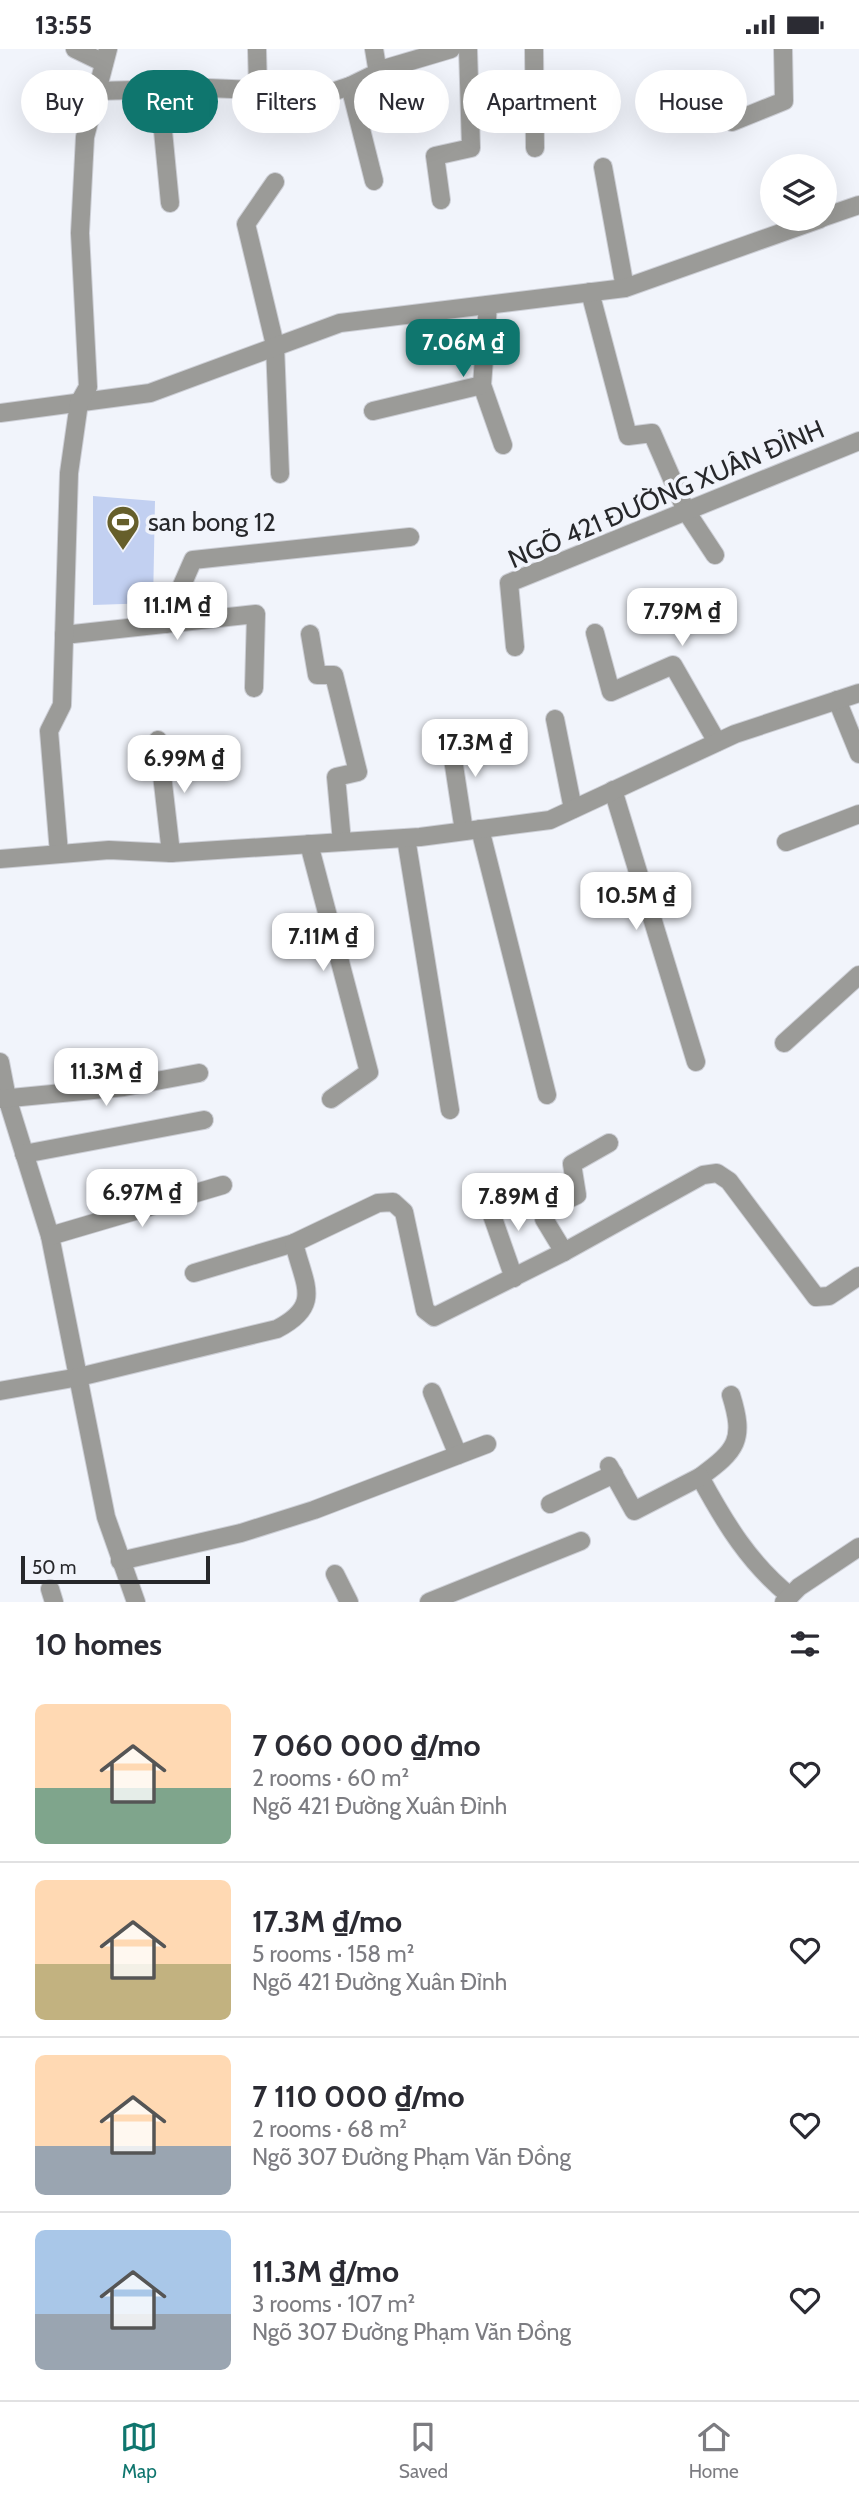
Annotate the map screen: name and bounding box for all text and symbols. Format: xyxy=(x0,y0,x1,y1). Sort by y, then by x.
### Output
text: 13:55 xyxy=(35,9,92,41)
chip: Buy xyxy=(21,70,108,133)
chip: Rent xyxy=(122,70,218,133)
chip: Filters xyxy=(232,70,340,133)
chip: New xyxy=(354,70,449,133)
chip: Apartment xyxy=(463,70,621,133)
chip: House xyxy=(635,70,747,133)
map controls xyxy=(760,154,837,231)
button: layers xyxy=(760,154,837,231)
pin: 7.06M ₫ xyxy=(398,319,528,379)
text: 7.06M ₫ xyxy=(422,328,504,356)
street label: NGÕ 421 ĐƯỜNG XUÂN ĐỈNH xyxy=(503,413,829,575)
sports icon: san bong 12 xyxy=(104,503,142,552)
place label: san bong 12 xyxy=(148,506,276,538)
pin: 11.1M ₫ xyxy=(112,583,242,642)
pin: 7.79M ₫ xyxy=(617,589,747,648)
text: 11.1M ₫ xyxy=(143,591,211,619)
text: 7.79M ₫ xyxy=(643,597,721,625)
pin: 17.3M ₫ xyxy=(410,719,540,779)
text: 17.3M ₫ xyxy=(438,728,512,756)
pin: 6.99M ₫ xyxy=(119,735,249,795)
text: 6.99M ₫ xyxy=(144,744,224,772)
pin: 10.5M ₫ xyxy=(571,873,701,932)
text: 10.5M ₫ xyxy=(596,881,676,909)
pin: 7.11M ₫ xyxy=(258,913,388,973)
text: 7.11M ₫ xyxy=(288,922,358,950)
pin: 11.3M ₫ xyxy=(41,1049,171,1108)
text: 11.3M ₫ xyxy=(70,1057,142,1085)
pin: 6.97M ₫ xyxy=(77,1169,207,1229)
pin: 7.89M ₫ xyxy=(453,1173,583,1233)
text: 6.97M ₫ xyxy=(102,1178,182,1206)
text: 7.89M ₫ xyxy=(478,1182,558,1210)
scale bar xyxy=(21,1553,210,1585)
text: 50 m xyxy=(32,1556,76,1579)
icon: filters xyxy=(786,1625,824,1663)
text: 10 homes xyxy=(35,1626,162,1663)
text: 7 060 000 ₫/mo xyxy=(252,1727,481,1764)
icon: home xyxy=(91,1732,175,1816)
icon: heart xyxy=(786,1755,824,1793)
text: 2 rooms · 60 m² xyxy=(252,1764,409,1792)
text: Ngõ 421 Đường Xuân Đỉnh xyxy=(252,1792,507,1820)
text: 17.3M ₫/mo xyxy=(252,1903,402,1940)
icon: home xyxy=(91,1908,175,1992)
icon: heart xyxy=(786,1931,824,1969)
text: 5 rooms · 158 m² xyxy=(252,1940,414,1968)
text: Ngõ 421 Đường Xuân Đỉnh xyxy=(252,1968,507,1996)
text: 7 110 000 ₫/mo xyxy=(252,2078,465,2115)
icon: home xyxy=(91,2083,175,2167)
icon: heart xyxy=(786,2106,824,2144)
text: 2 rooms · 68 m² xyxy=(252,2115,407,2143)
text: Ngõ 307 Đường Phạm Văn Đồng xyxy=(252,2143,571,2171)
text: 11.3M ₫/mo xyxy=(252,2253,399,2290)
icon: home xyxy=(91,2258,175,2342)
icon: heart xyxy=(786,2281,824,2319)
text: 3 rooms · 107 m² xyxy=(252,2290,415,2318)
text: Ngõ 307 Đường Phạm Văn Đồng xyxy=(252,2318,571,2346)
tab: Map xyxy=(120,2418,158,2483)
tab: Saved xyxy=(399,2418,448,2483)
tab: Home xyxy=(689,2418,739,2483)

